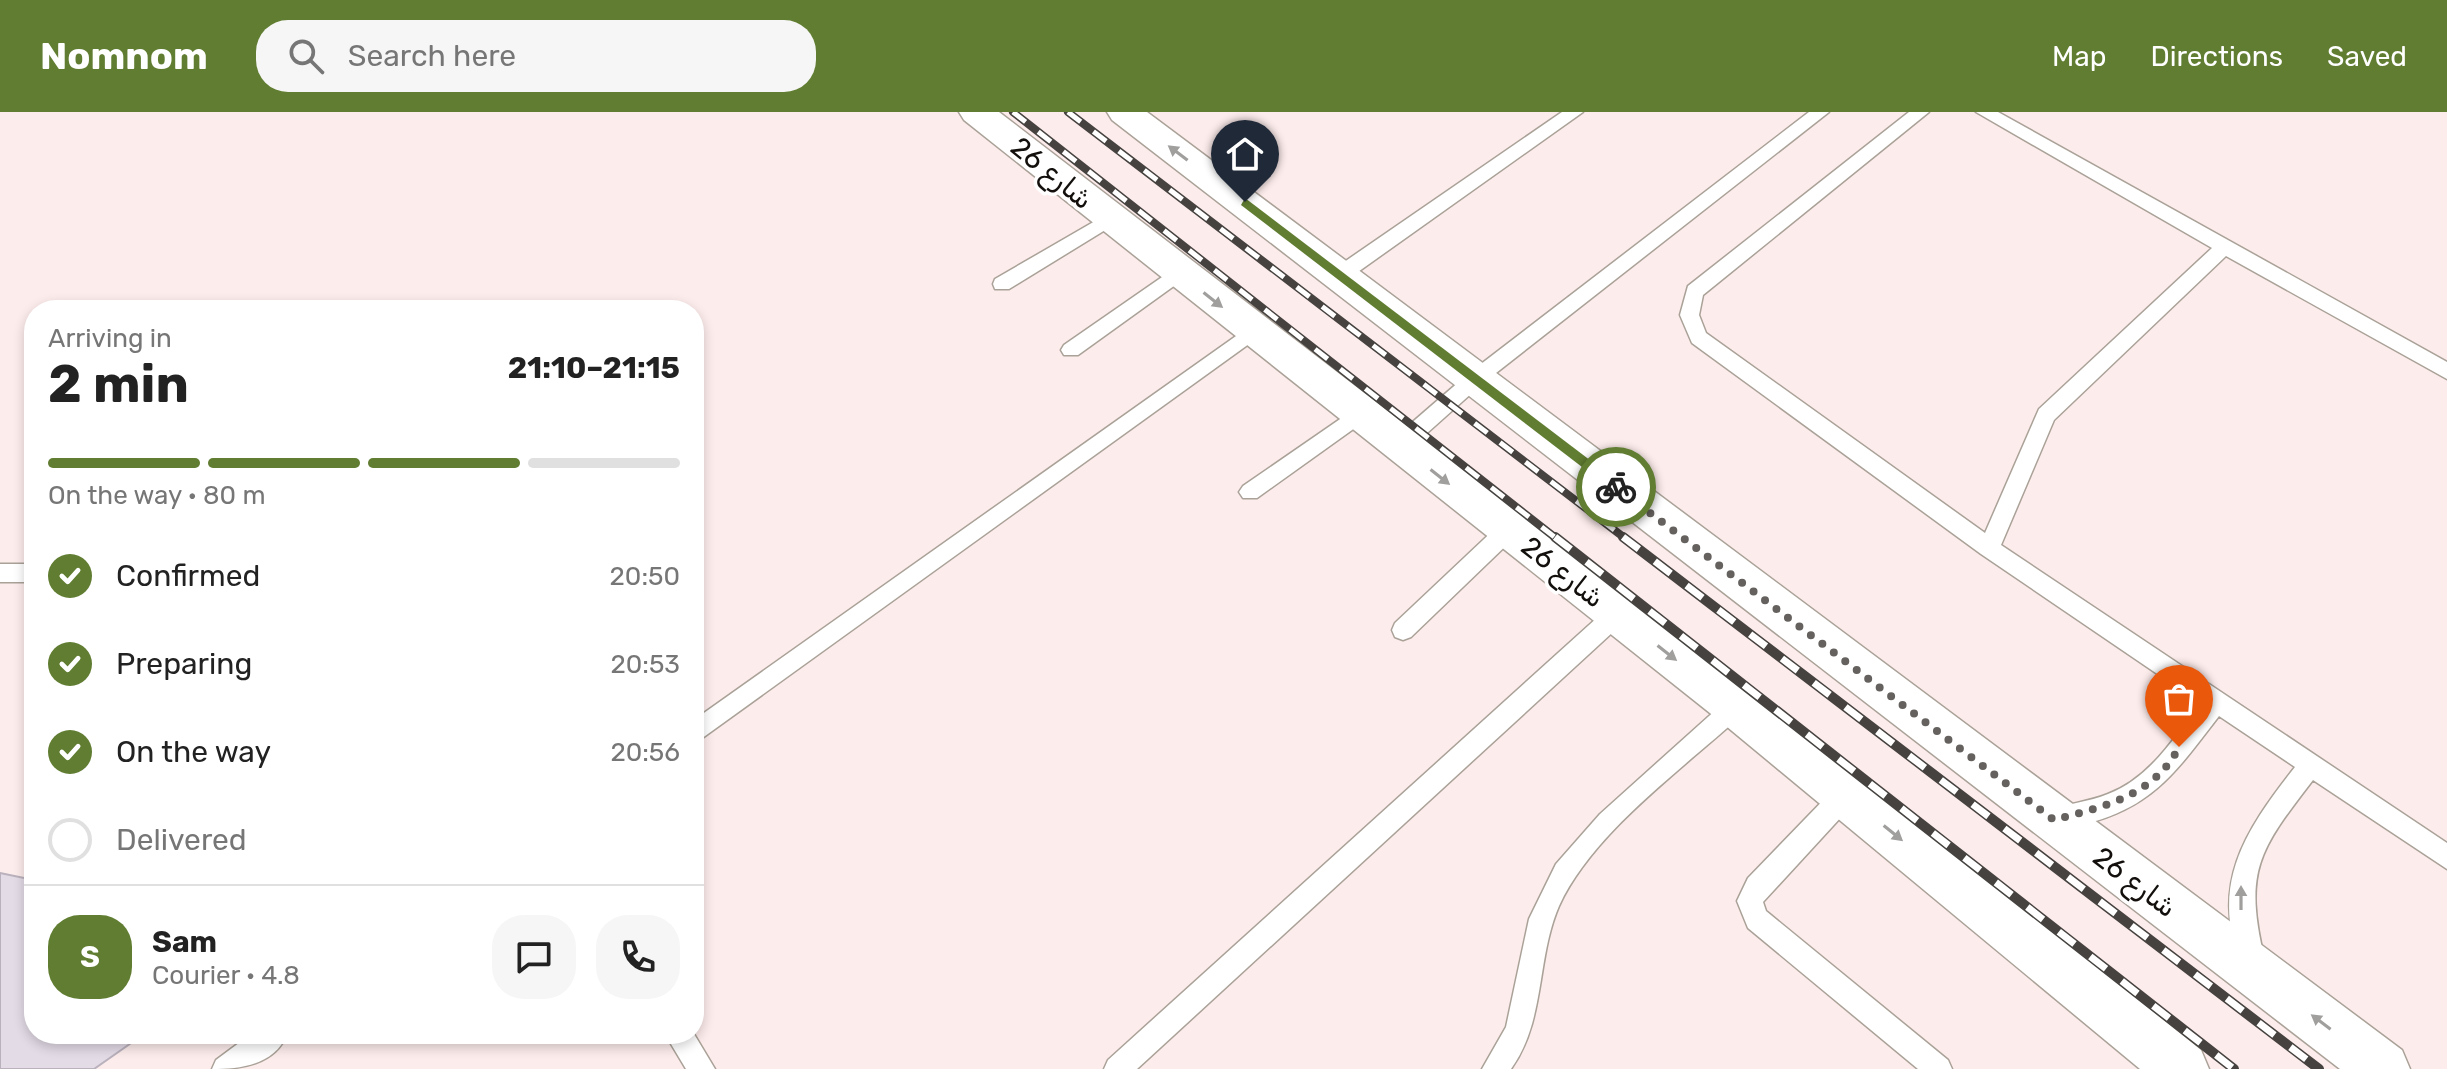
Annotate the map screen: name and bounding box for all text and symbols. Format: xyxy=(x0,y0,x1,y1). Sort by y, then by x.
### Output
search box xyxy=(256,20,816,92)
text: Nomnom xyxy=(40,33,208,79)
icon: search xyxy=(284,34,328,78)
text: Search here xyxy=(348,38,516,74)
text: Map xyxy=(2052,40,2106,73)
text: Directions xyxy=(2150,40,2283,73)
text: Saved xyxy=(2327,40,2407,73)
pin xyxy=(1211,120,1279,202)
street label: شارع 26 xyxy=(1002,130,1100,218)
icon: home xyxy=(1223,132,1267,176)
one-way arrow xyxy=(1168,145,1188,161)
one-way arrow xyxy=(1203,291,1223,307)
text: Arriving in xyxy=(48,323,172,354)
text: 21:10–21:15 xyxy=(508,350,680,386)
text: 2 min xyxy=(48,353,189,415)
courier xyxy=(1576,447,1656,527)
icon: bike xyxy=(1594,465,1638,509)
one-way arrow xyxy=(1430,468,1450,484)
text: On the way · 80 m xyxy=(48,480,266,511)
street label: شارع 26 xyxy=(1513,529,1611,617)
icon: check xyxy=(48,554,92,598)
text: Confirmed xyxy=(116,558,260,594)
text: 20:50 xyxy=(610,561,680,592)
icon: check xyxy=(48,642,92,686)
one-way arrow xyxy=(1657,645,1678,661)
text: Preparing xyxy=(116,646,252,682)
text: 20:53 xyxy=(611,649,680,680)
pin xyxy=(2145,665,2213,747)
icon: bag xyxy=(2157,677,2201,721)
icon: check xyxy=(48,730,92,774)
text: On the way xyxy=(116,734,271,770)
text: 20:56 xyxy=(610,737,680,768)
text: Delivered xyxy=(116,822,247,858)
one-way arrow xyxy=(1883,824,1903,840)
street label: شارع 26 xyxy=(2085,840,2183,926)
one-way arrow xyxy=(2235,884,2247,910)
button: chat xyxy=(492,915,576,999)
button: phone xyxy=(596,915,680,999)
text: Sam xyxy=(152,924,217,960)
text: S xyxy=(80,939,100,975)
text: Courier · 4.8 xyxy=(152,960,300,991)
one-way arrow xyxy=(2311,1015,2331,1031)

